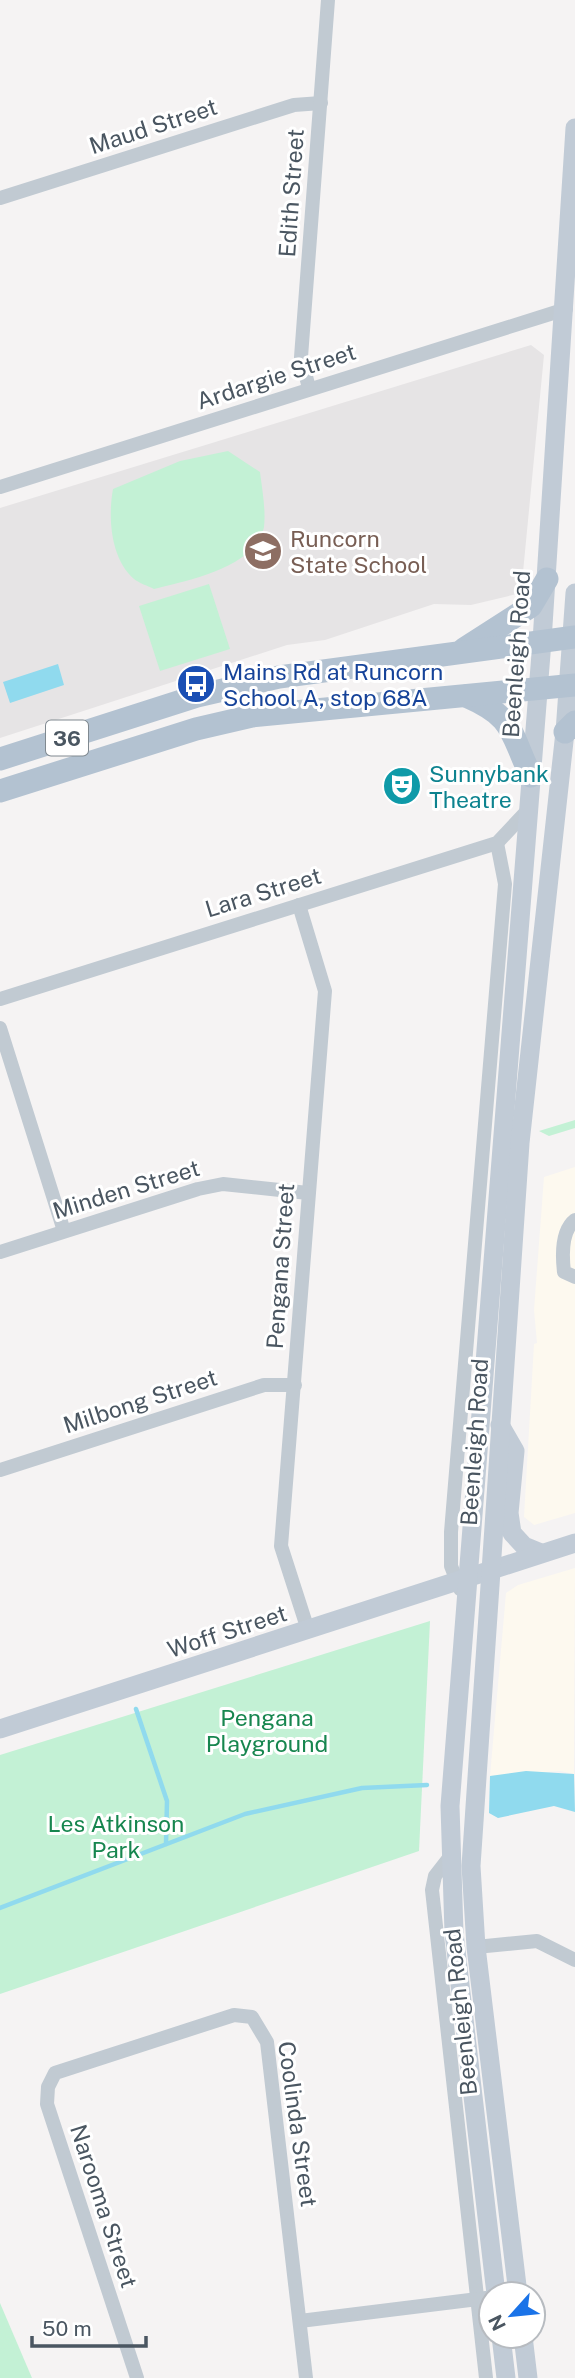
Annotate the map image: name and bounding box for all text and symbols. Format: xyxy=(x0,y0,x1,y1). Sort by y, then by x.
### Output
street label: Maud Street xyxy=(86,93,220,159)
street label: Edith Street xyxy=(273,128,309,258)
street label: Ardargie Street xyxy=(193,338,359,414)
place label: Runcorn State School xyxy=(290,525,427,578)
school or university icon: Runcorn State School xyxy=(242,530,284,572)
street label: Beenleigh Road xyxy=(497,569,535,739)
place label: Mains Rd at Runcorn School A, stop 68A xyxy=(223,658,443,711)
bus stop icon: Mains Rd at Runcorn School A, stop 68A xyxy=(175,663,217,705)
road number: 36 xyxy=(46,720,88,756)
place label: Sunnybank Theatre xyxy=(429,760,549,813)
theatre icon: Sunnybank Theatre xyxy=(381,765,423,807)
street label: Lara Street xyxy=(202,862,324,922)
street label: Minden Street xyxy=(49,1154,203,1224)
street label: Pengana Street xyxy=(261,1182,299,1350)
street label: Beenleigh Road xyxy=(455,1357,493,1527)
street label: Milbong Street xyxy=(60,1363,220,1439)
street label: Woff Street xyxy=(164,1599,290,1663)
park label: Pengana Playground xyxy=(206,1704,328,1757)
park label: Les Atkinson Park xyxy=(48,1810,184,1863)
street label: Beenleigh Road xyxy=(438,1927,482,2097)
street label: Coolinda Street xyxy=(273,2039,323,2209)
street label: Narooma Street xyxy=(65,2121,143,2291)
north arrow xyxy=(477,2280,547,2350)
scale bar xyxy=(32,2304,145,2348)
text: N xyxy=(484,2311,510,2334)
text: 50 m xyxy=(42,2316,92,2341)

